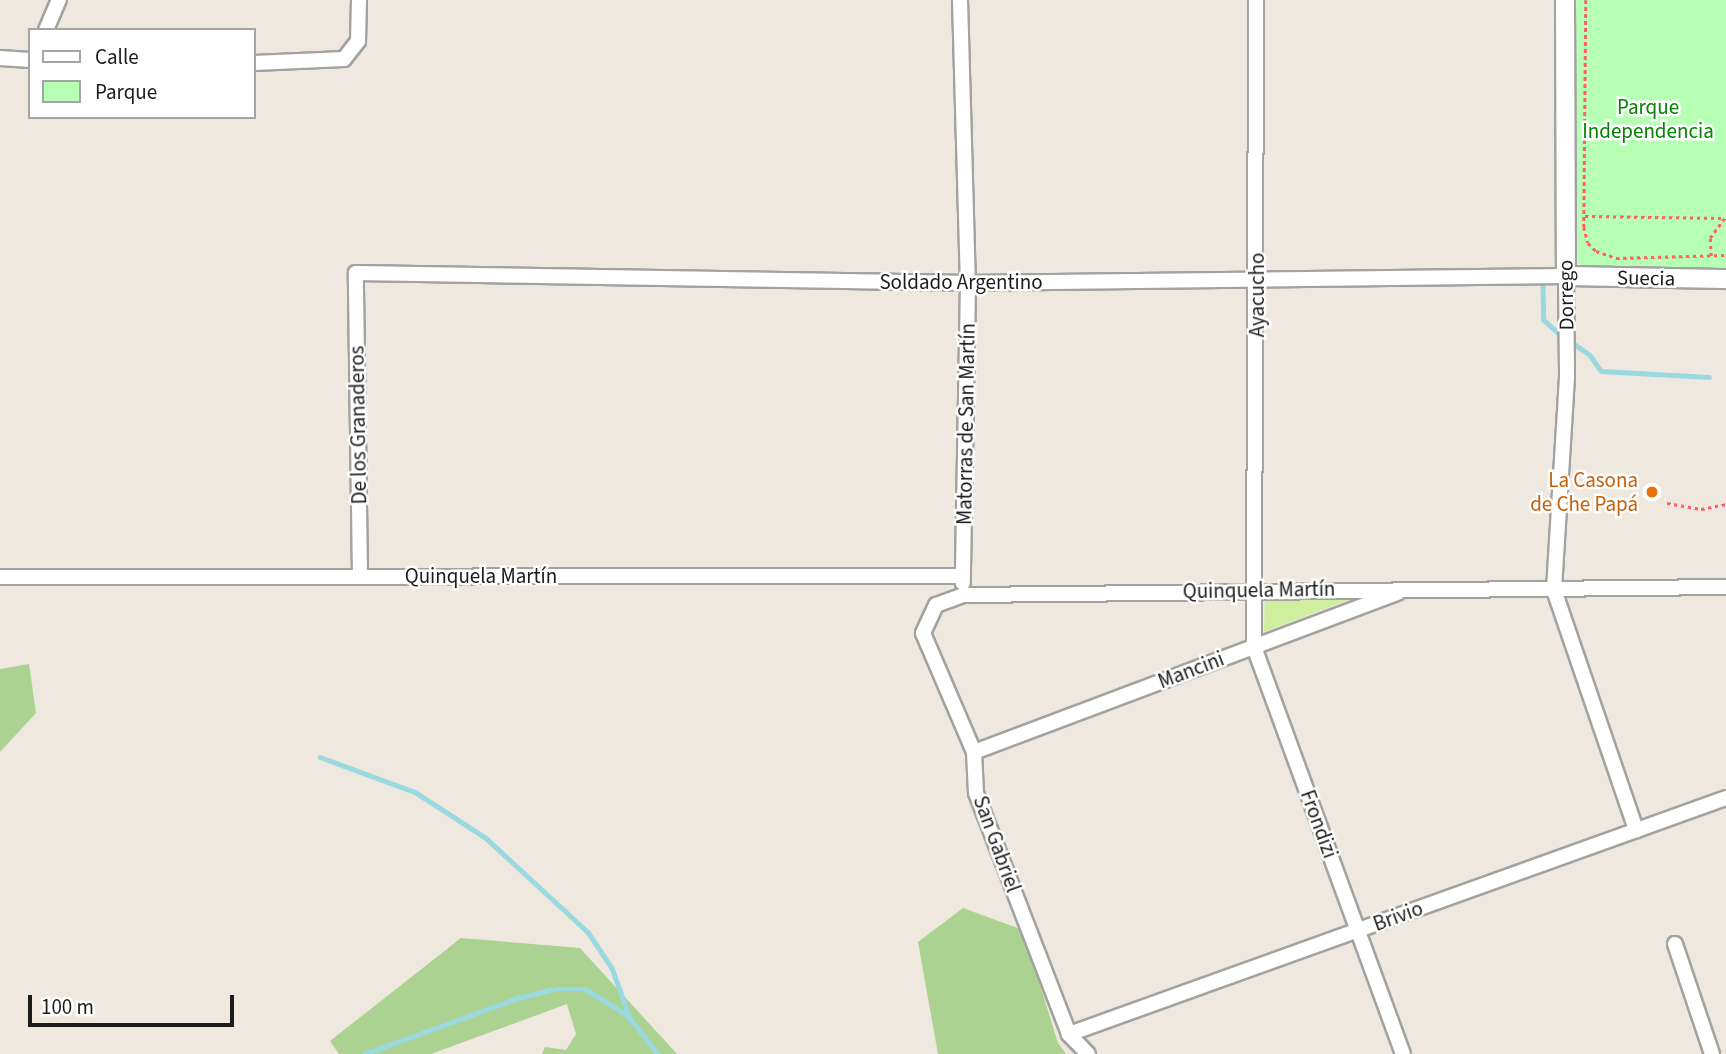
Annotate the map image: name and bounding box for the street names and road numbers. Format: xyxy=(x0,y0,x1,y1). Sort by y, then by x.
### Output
street label: Ayacucho xyxy=(1244,253,1270,337)
street label: Dorrego xyxy=(1553,260,1579,330)
street label: Suecia xyxy=(1617,265,1675,291)
street label: Soldado Argentino xyxy=(879,269,1043,295)
street label: Matorras de San Martín xyxy=(952,323,980,525)
street label: De los Granaderos xyxy=(344,345,372,505)
street label: Quinquela Martín xyxy=(405,563,557,589)
street label: Quinquela Martín xyxy=(1183,576,1335,604)
street label: Mancini xyxy=(1154,646,1228,694)
street label: Frondizi xyxy=(1295,786,1343,862)
street label: San Gabriel xyxy=(968,792,1026,896)
street label: Brivio xyxy=(1370,895,1426,937)

